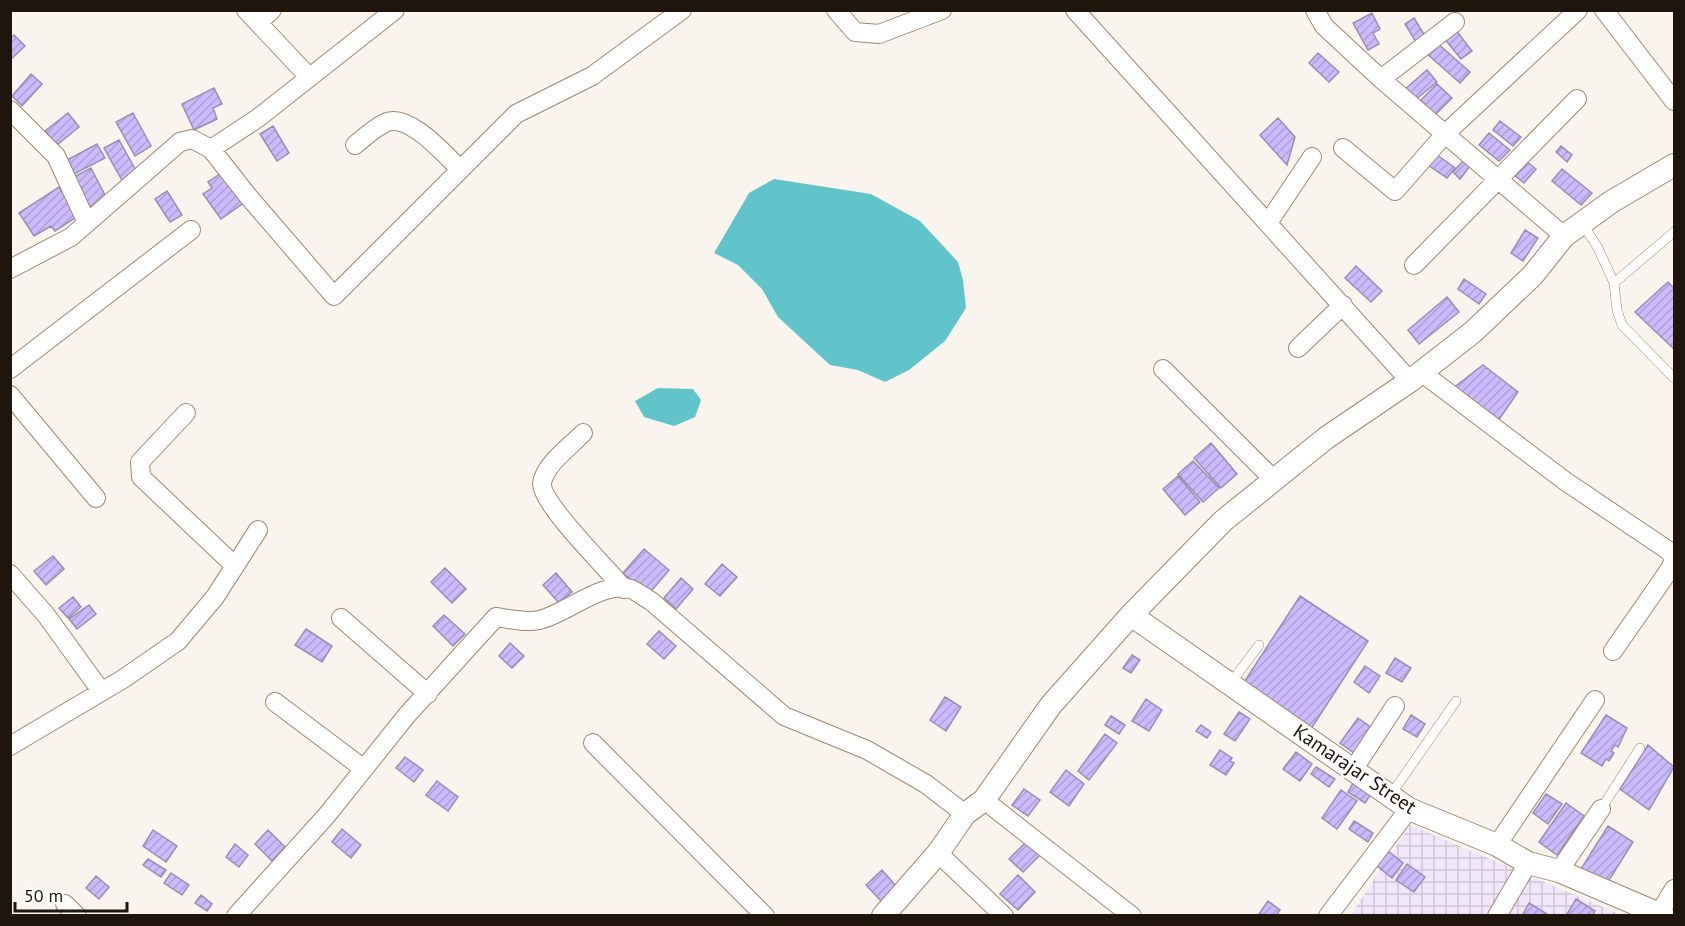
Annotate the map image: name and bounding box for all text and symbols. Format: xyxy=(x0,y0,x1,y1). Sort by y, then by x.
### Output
street label: Kamarajar Street xyxy=(1288,718,1422,820)
scale bar xyxy=(15,875,128,913)
text: 50 m xyxy=(24,884,63,907)

